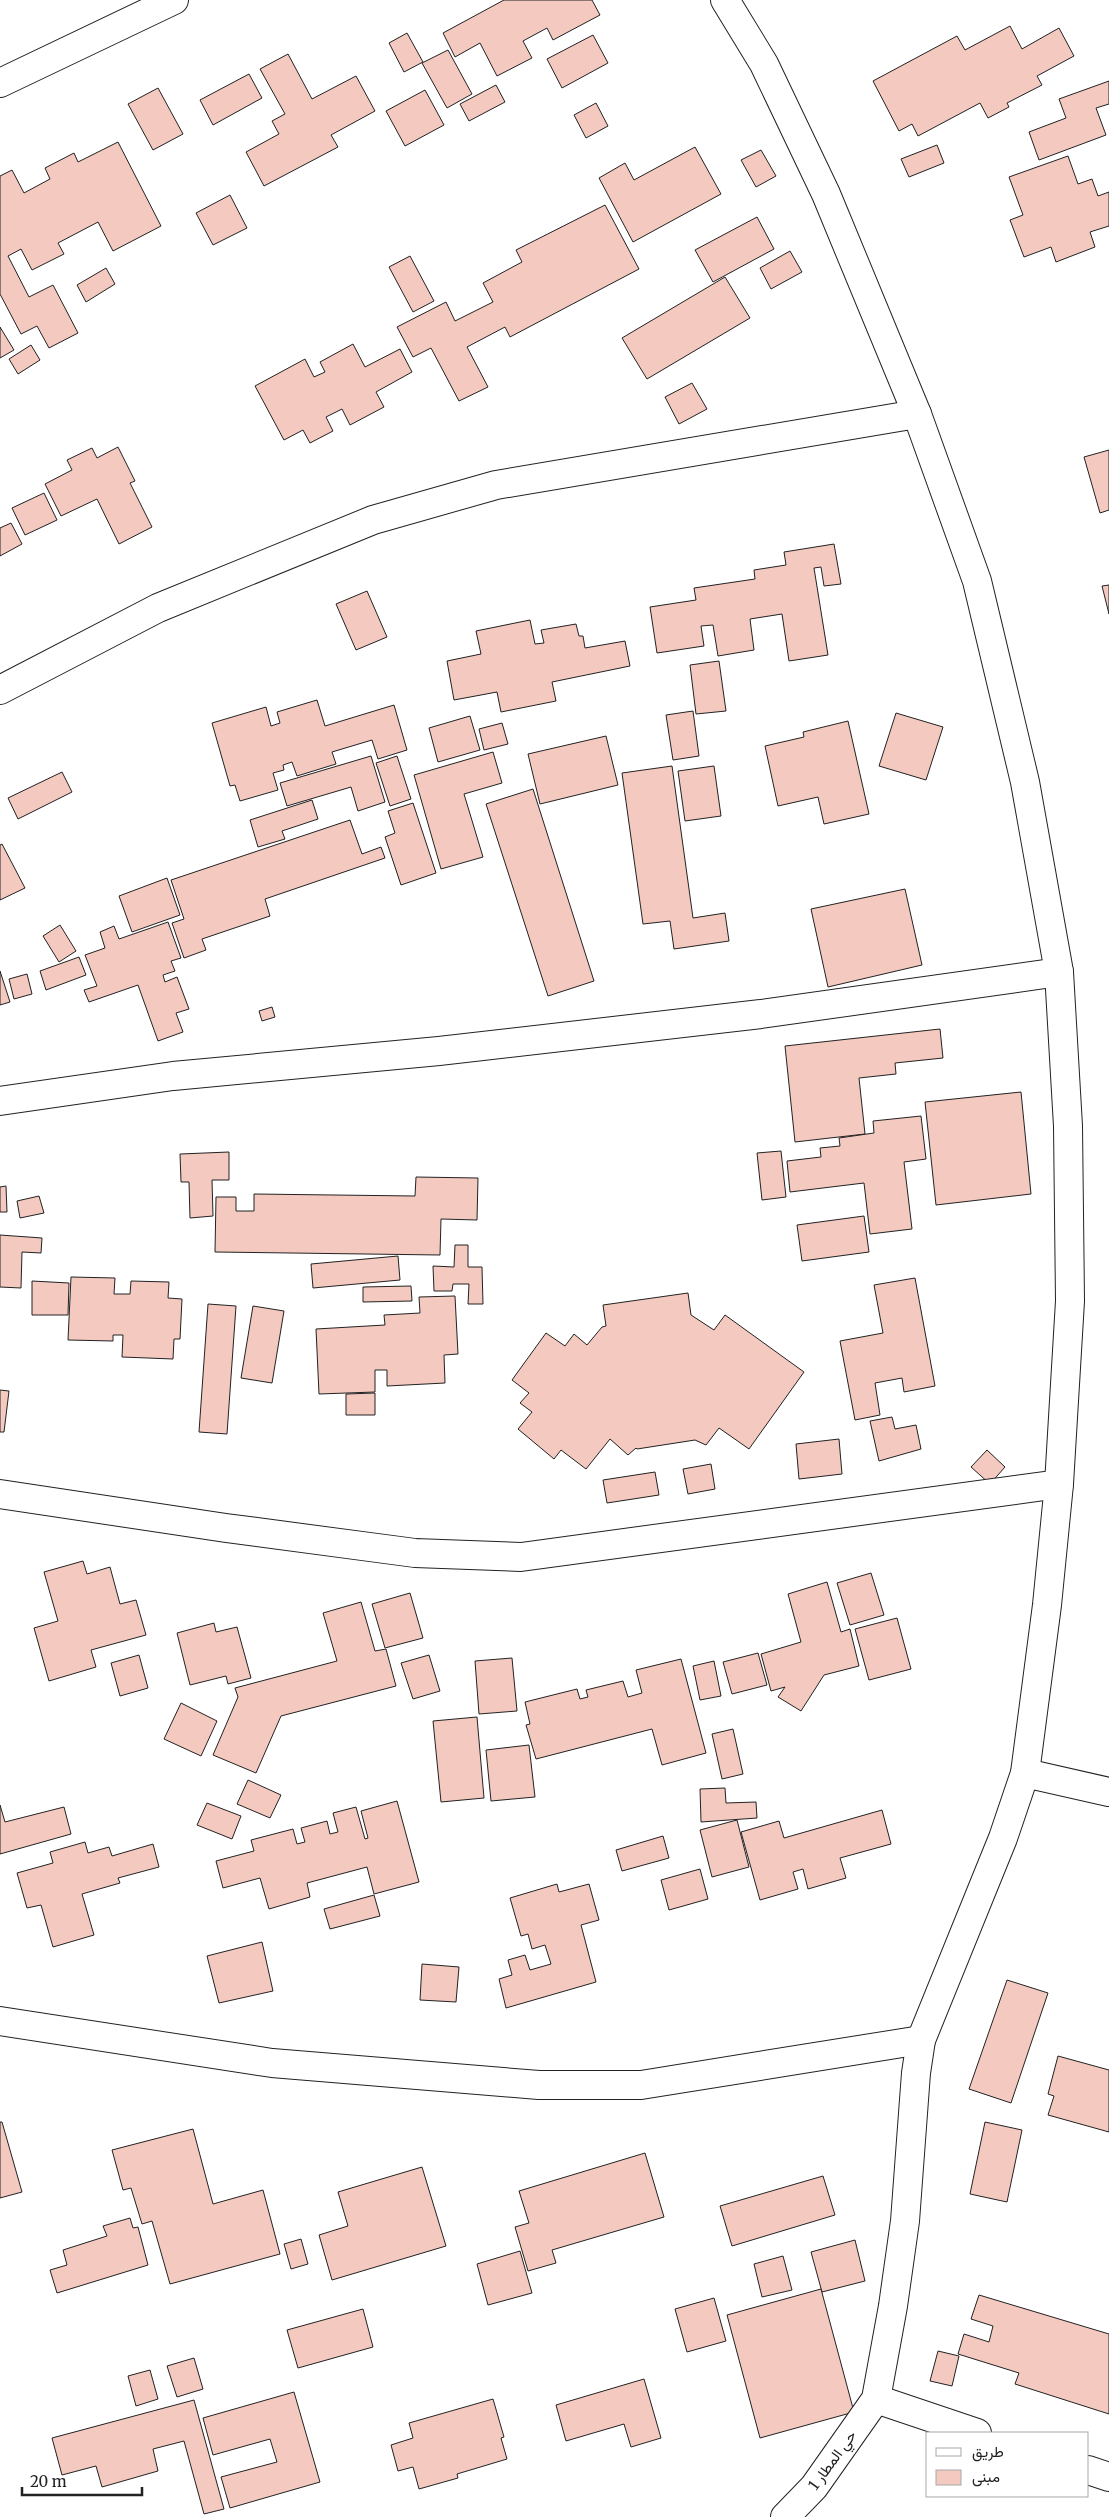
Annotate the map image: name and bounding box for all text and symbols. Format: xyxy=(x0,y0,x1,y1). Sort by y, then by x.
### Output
street label: حي المطار 1 xyxy=(804,2426,863,2496)
legend xyxy=(926,2432,1089,2497)
text: طريق xyxy=(972,2442,1004,2462)
scale bar xyxy=(22,2464,142,2496)
text: مبنى xyxy=(972,2467,1000,2487)
text: 20 m xyxy=(30,2472,67,2491)

